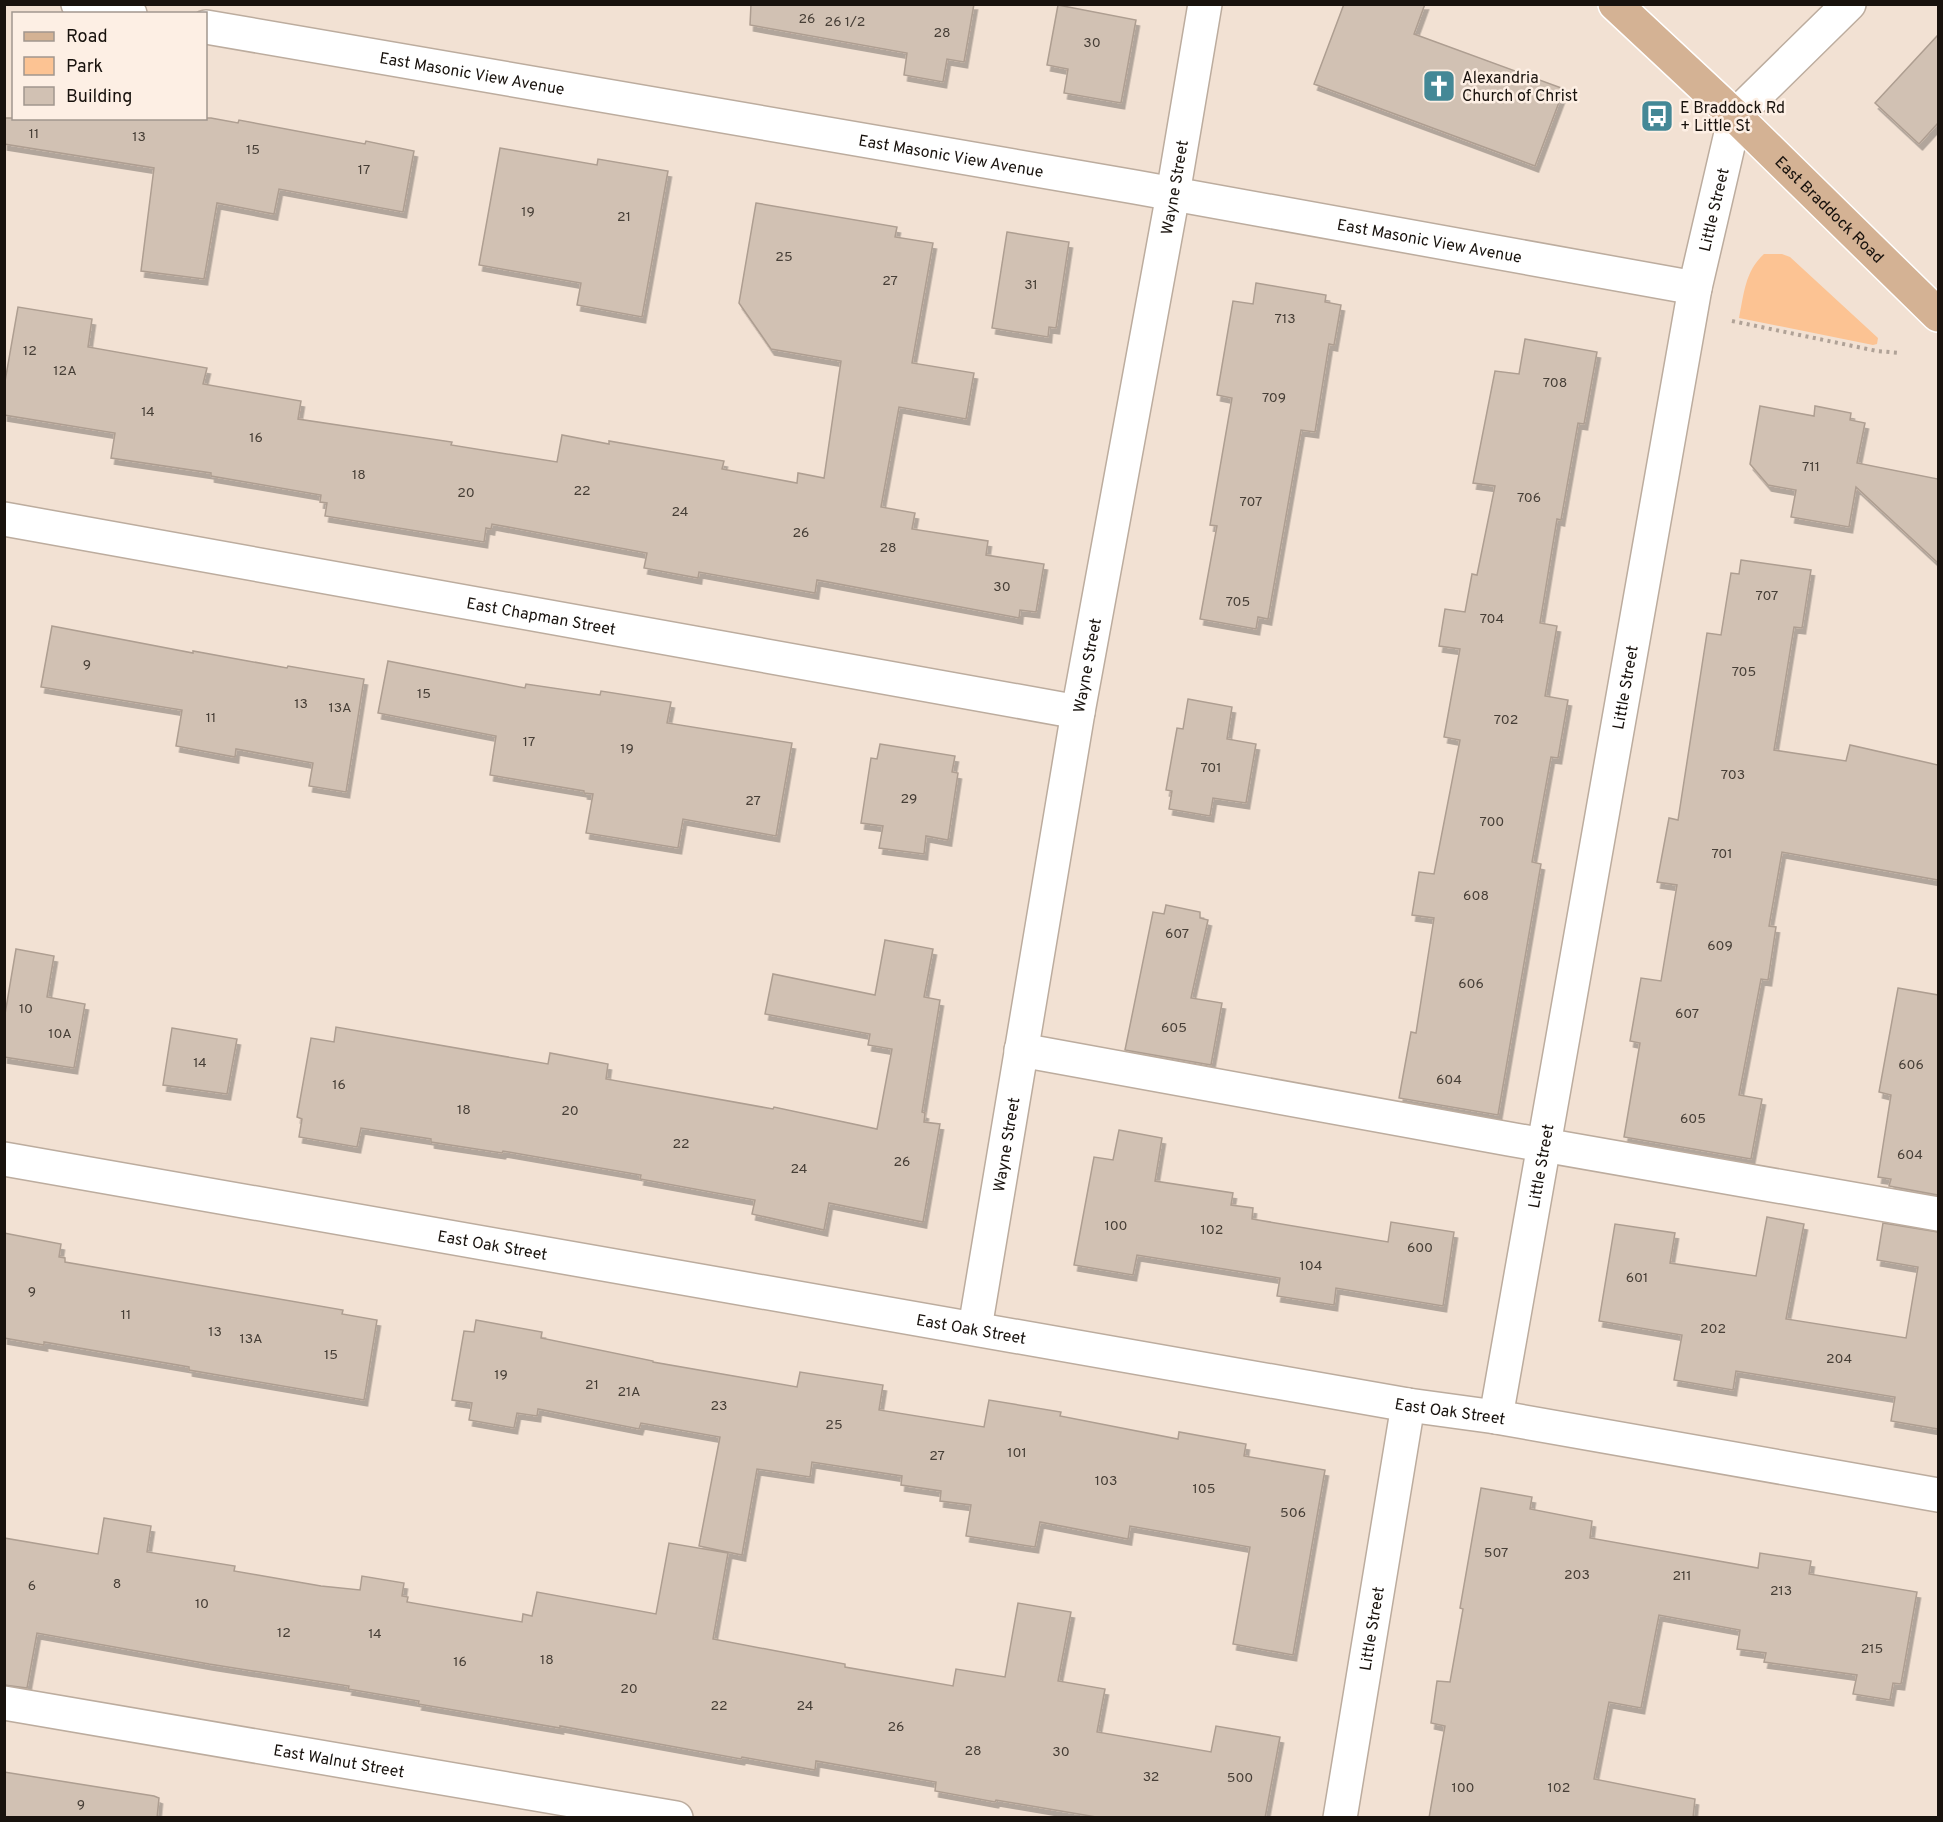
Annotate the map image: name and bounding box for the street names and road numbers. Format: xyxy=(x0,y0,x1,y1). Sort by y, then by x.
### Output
street label: East Masonic View Avenue xyxy=(378,49,566,101)
street label: East Masonic View Avenue xyxy=(857,132,1045,183)
street label: Wayne Street xyxy=(1158,139,1194,237)
street label: East Braddock Road xyxy=(1770,153,1887,268)
street label: Little Street xyxy=(1696,166,1735,254)
street label: East Masonic View Avenue xyxy=(1335,216,1523,269)
street label: East Chapman Street xyxy=(465,594,617,641)
street label: Wayne Street xyxy=(1070,617,1107,715)
street label: Little Street xyxy=(1609,644,1644,731)
street label: Wayne Street xyxy=(990,1096,1025,1194)
street label: Little Street xyxy=(1525,1122,1559,1210)
street label: East Oak Street xyxy=(436,1227,549,1266)
street label: East Oak Street xyxy=(914,1311,1027,1350)
street label: East Oak Street xyxy=(1393,1395,1507,1430)
street label: Little Street xyxy=(1356,1585,1390,1673)
street label: East Walnut Street xyxy=(272,1741,406,1783)

